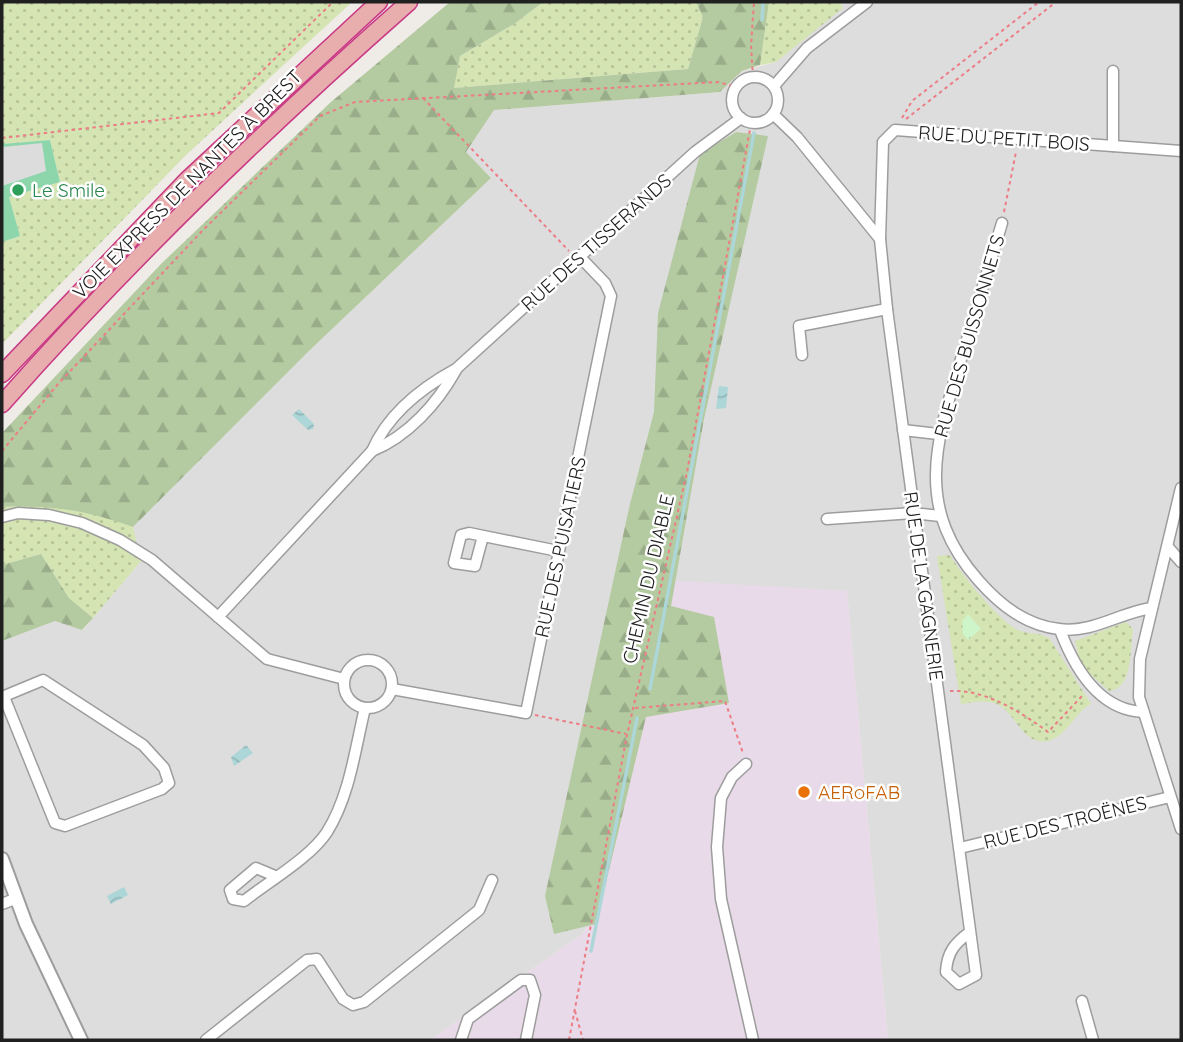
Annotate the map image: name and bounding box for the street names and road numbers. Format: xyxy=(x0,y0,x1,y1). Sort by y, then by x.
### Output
street label: VOIE EXPRESS DE NANTES À BREST xyxy=(67,64,307,304)
street label: RUE DU PETIT BOIS xyxy=(917,120,1091,156)
street label: RUE DES TISSERANDS xyxy=(516,168,676,316)
street label: RUE DES BUISSONNETS xyxy=(929,232,1009,440)
street label: RUE DES PUISATIERS xyxy=(529,454,591,640)
street label: RUE DE LA GAGNERIE xyxy=(899,490,949,682)
street label: CHEMIN DU DIABLE xyxy=(617,492,679,666)
street label: RUE DES TROËNES xyxy=(981,790,1149,854)

